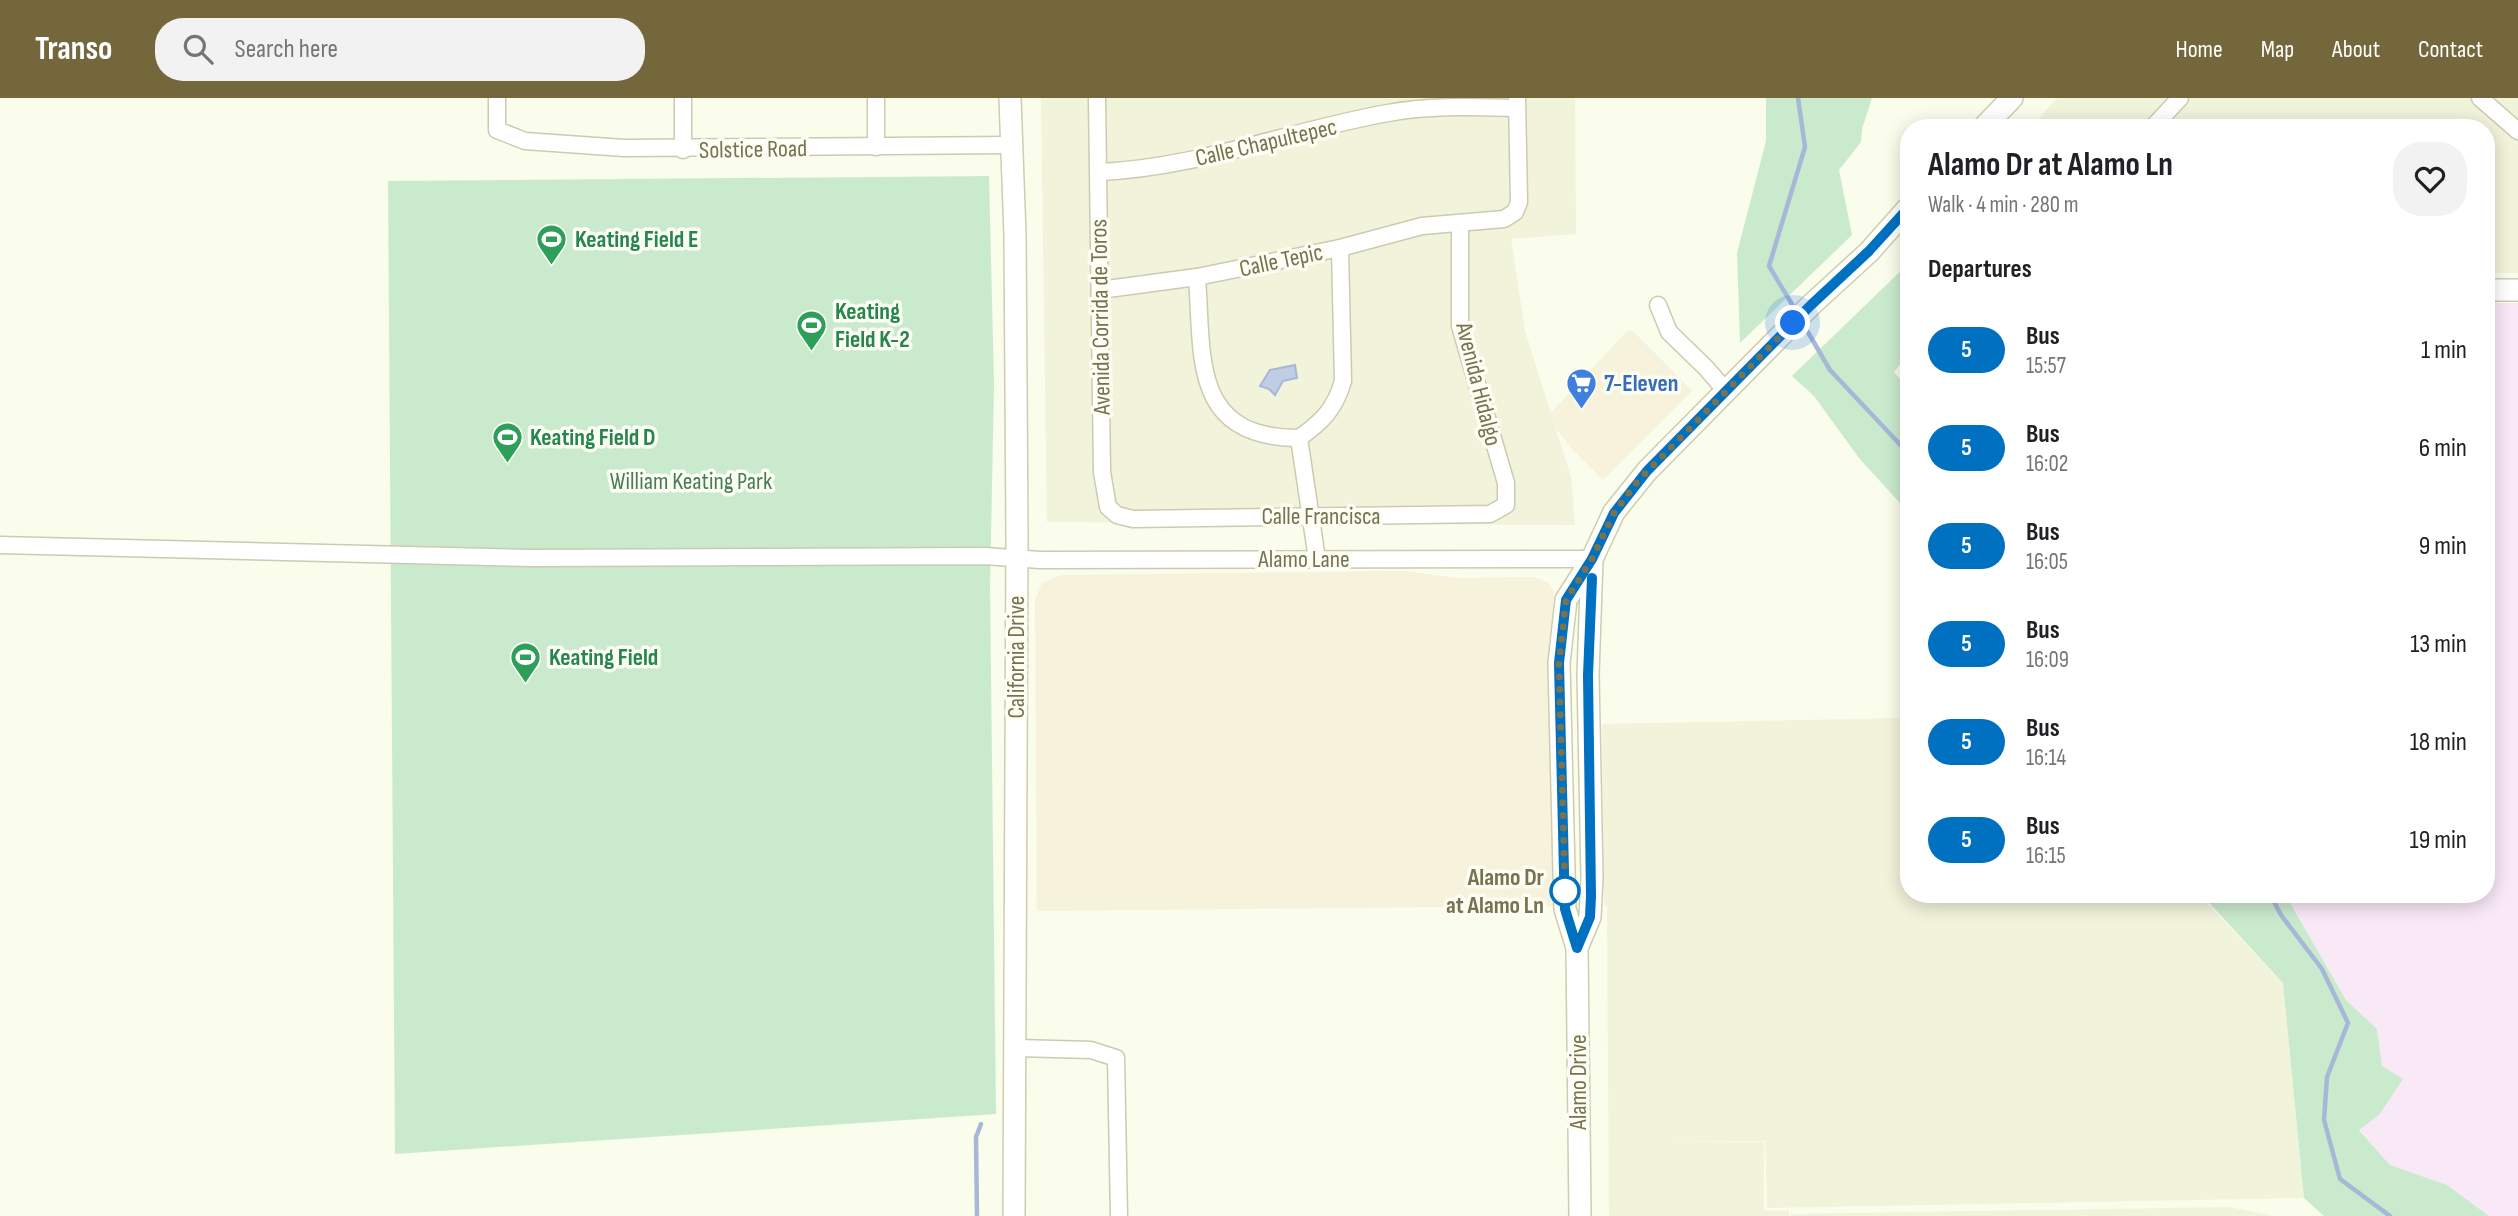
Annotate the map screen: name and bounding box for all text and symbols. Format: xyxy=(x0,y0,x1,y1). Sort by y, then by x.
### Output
search box xyxy=(155,18,645,81)
text: Transo xyxy=(35,29,113,69)
icon: search xyxy=(179,30,217,68)
text: Search here xyxy=(235,34,338,65)
text: Home xyxy=(2175,35,2223,64)
text: Map xyxy=(2261,35,2294,64)
text: About xyxy=(2332,35,2380,64)
text: Contact xyxy=(2418,35,2483,64)
street label: Calle Chapultepec xyxy=(1192,112,1340,173)
street label: Solstice Road xyxy=(699,134,807,165)
button: heart xyxy=(2393,142,2467,216)
text: Alamo Dr at Alamo Ln xyxy=(1928,145,2173,185)
text: Walk · 4 min · 280 m xyxy=(1928,191,2078,219)
street label: Avenida Corrida de Toros xyxy=(1084,219,1117,416)
sports icon: Keating Field E xyxy=(535,222,569,266)
place label: Keating Field E xyxy=(575,225,698,254)
street label: Calle Tepic xyxy=(1237,238,1326,283)
text: Departures xyxy=(1928,254,2032,285)
place label: Keating Field K-2 xyxy=(835,297,910,354)
your location xyxy=(1775,305,1810,340)
sports icon: Keating Field K-2 xyxy=(795,308,829,352)
street label: Avenida Hidalgo xyxy=(1449,318,1508,449)
text: Bus xyxy=(2026,321,2060,352)
text: 5 xyxy=(1961,335,1972,364)
text: 1 min xyxy=(2421,335,2467,366)
text: 15:57 xyxy=(2026,352,2066,380)
supermarket icon: 7-Eleven xyxy=(1564,366,1598,410)
place label: 7-Eleven xyxy=(1604,369,1678,398)
text: Bus xyxy=(2026,419,2060,450)
sports icon: Keating Field D xyxy=(490,420,524,464)
place label: Keating Field D xyxy=(530,423,655,452)
text: 5 xyxy=(1961,433,1972,462)
text: 6 min xyxy=(2419,433,2467,464)
text: 16:02 xyxy=(2026,450,2068,478)
park label: William Keating Park xyxy=(610,467,772,496)
street label: Calle Francisca xyxy=(1261,502,1381,531)
text: Bus xyxy=(2026,517,2060,548)
text: 5 xyxy=(1961,531,1972,560)
text: 9 min xyxy=(2419,531,2467,562)
street label: Alamo Lane xyxy=(1257,545,1350,574)
text: 16:05 xyxy=(2026,548,2068,576)
street label: California Drive xyxy=(1002,596,1031,718)
text: Bus xyxy=(2026,615,2060,646)
text: 5 xyxy=(1961,629,1972,658)
text: 13 min xyxy=(2410,629,2467,660)
sports icon: Keating Field xyxy=(509,640,543,684)
place label: Keating Field xyxy=(549,643,658,672)
text: 16:09 xyxy=(2026,646,2069,674)
text: Bus xyxy=(2026,713,2060,744)
text: 5 xyxy=(1961,727,1972,756)
text: 18 min xyxy=(2410,727,2467,758)
text: 16:14 xyxy=(2026,744,2066,772)
text: Bus xyxy=(2026,811,2060,842)
text: 5 xyxy=(1961,825,1972,854)
text: 19 min xyxy=(2410,825,2467,856)
text: 16:15 xyxy=(2026,842,2066,870)
place label: Alamo Dr at Alamo Ln xyxy=(1446,863,1545,920)
marker: Alamo Dr at Alamo Ln xyxy=(1550,876,1580,906)
street label: Alamo Drive xyxy=(1564,1034,1593,1131)

